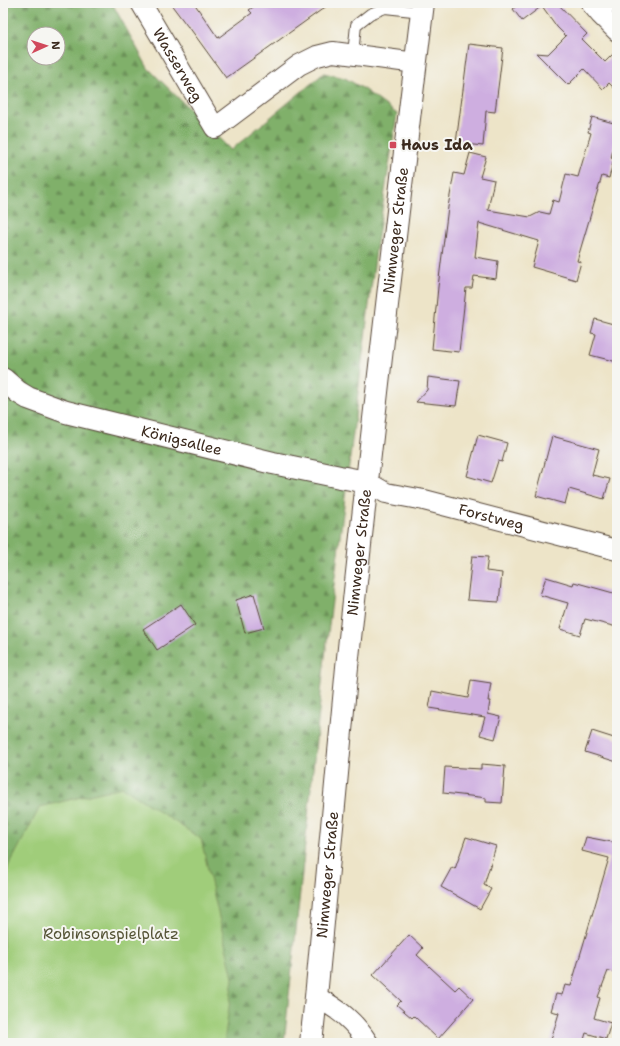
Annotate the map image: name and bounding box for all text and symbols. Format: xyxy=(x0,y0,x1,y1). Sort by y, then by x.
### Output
street label: Wasserweg xyxy=(148,24,207,106)
north arrow xyxy=(26,26,66,66)
text: N xyxy=(48,41,63,51)
place label: Haus Ida xyxy=(401,135,473,155)
marker: Haus Ida xyxy=(388,140,398,150)
street label: Nimweger Straße xyxy=(378,166,413,295)
street label: Königsallee xyxy=(139,421,224,460)
street label: Nimweger Straße xyxy=(342,488,376,617)
street label: Forstweg xyxy=(456,499,526,536)
street label: Nimweger Straße xyxy=(312,811,343,939)
park label: Robinsonspielplatz xyxy=(43,924,179,944)

